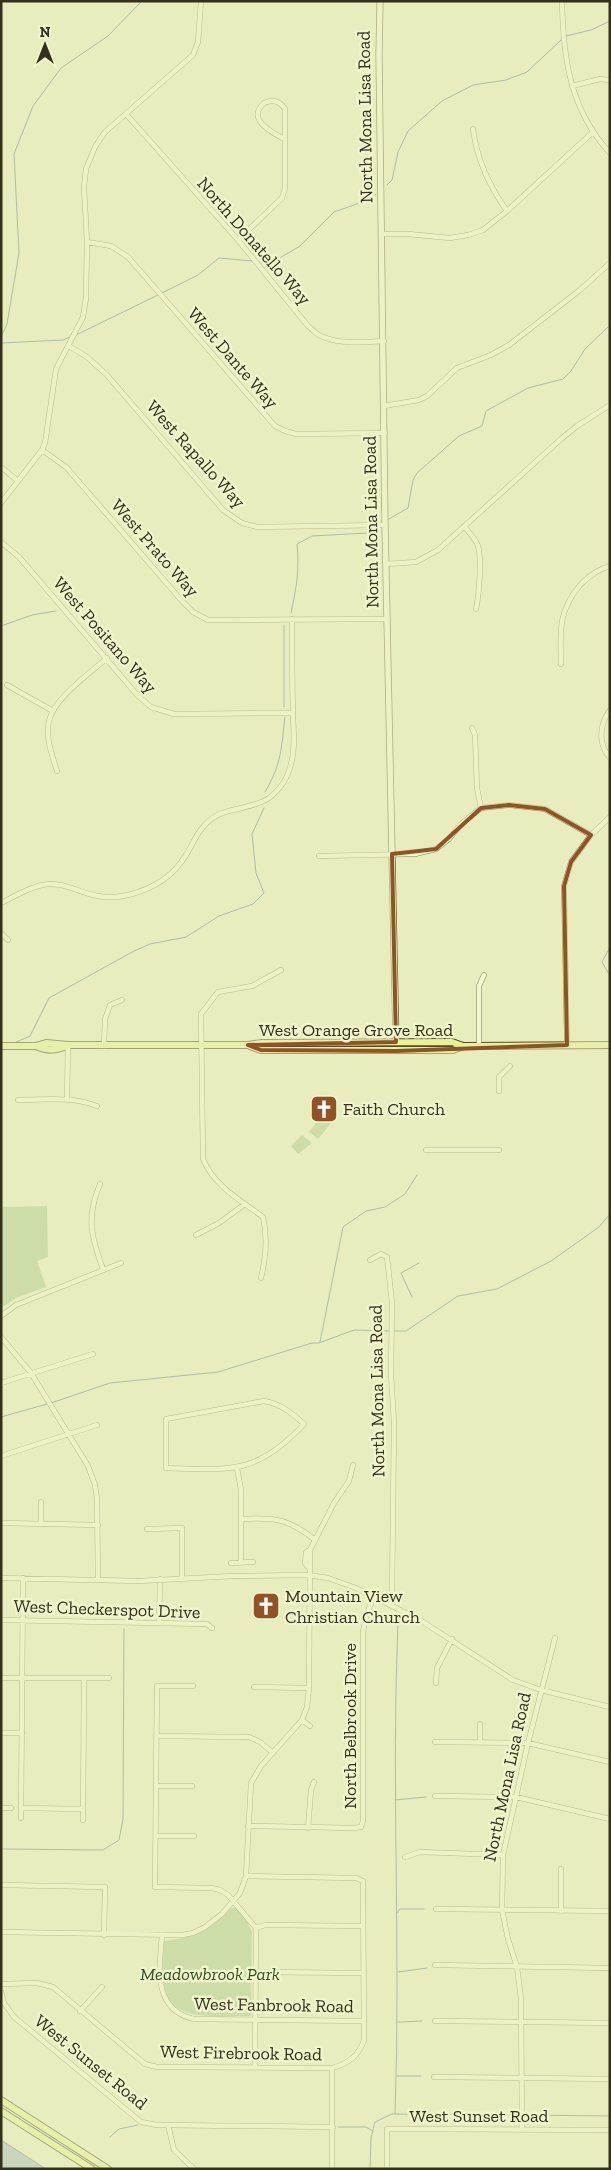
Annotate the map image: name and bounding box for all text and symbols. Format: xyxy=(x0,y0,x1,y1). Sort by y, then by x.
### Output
north arrow xyxy=(20,20,70,70)
text: N xyxy=(40,24,51,41)
street label: North Mona Lisa Road xyxy=(352,31,378,203)
street label: North Donatello Way xyxy=(192,173,316,310)
street label: West Dante Way xyxy=(183,303,283,414)
street label: West Rapallo Way xyxy=(142,396,251,513)
street label: North Mona Lisa Road xyxy=(358,436,384,608)
street label: West Prato Way xyxy=(106,495,204,602)
street label: West Positano Way xyxy=(48,572,162,698)
street label: West Orange Grove Road xyxy=(259,1019,453,1041)
church icon: Faith Church xyxy=(309,1094,339,1124)
place label: Faith Church xyxy=(343,1098,445,1120)
street label: North Mona Lisa Road xyxy=(364,1305,390,1477)
place label: Mountain View Christian Church xyxy=(285,1585,420,1628)
church icon: Mountain View Christian Church xyxy=(251,1591,281,1621)
street label: West Checkerspot Drive xyxy=(13,1595,201,1623)
street label: North Belbrook Drive xyxy=(339,1643,361,1809)
street label: North Mona Lisa Road xyxy=(478,1690,536,1864)
park label: Meadowbrook Park xyxy=(140,1963,280,1985)
street label: West Fanbrook Road xyxy=(194,1993,354,2017)
street label: West Sunset Road xyxy=(30,2010,152,2114)
street label: West Firebrook Road xyxy=(160,2041,322,2065)
street label: West Sunset Road xyxy=(410,2105,549,2127)

